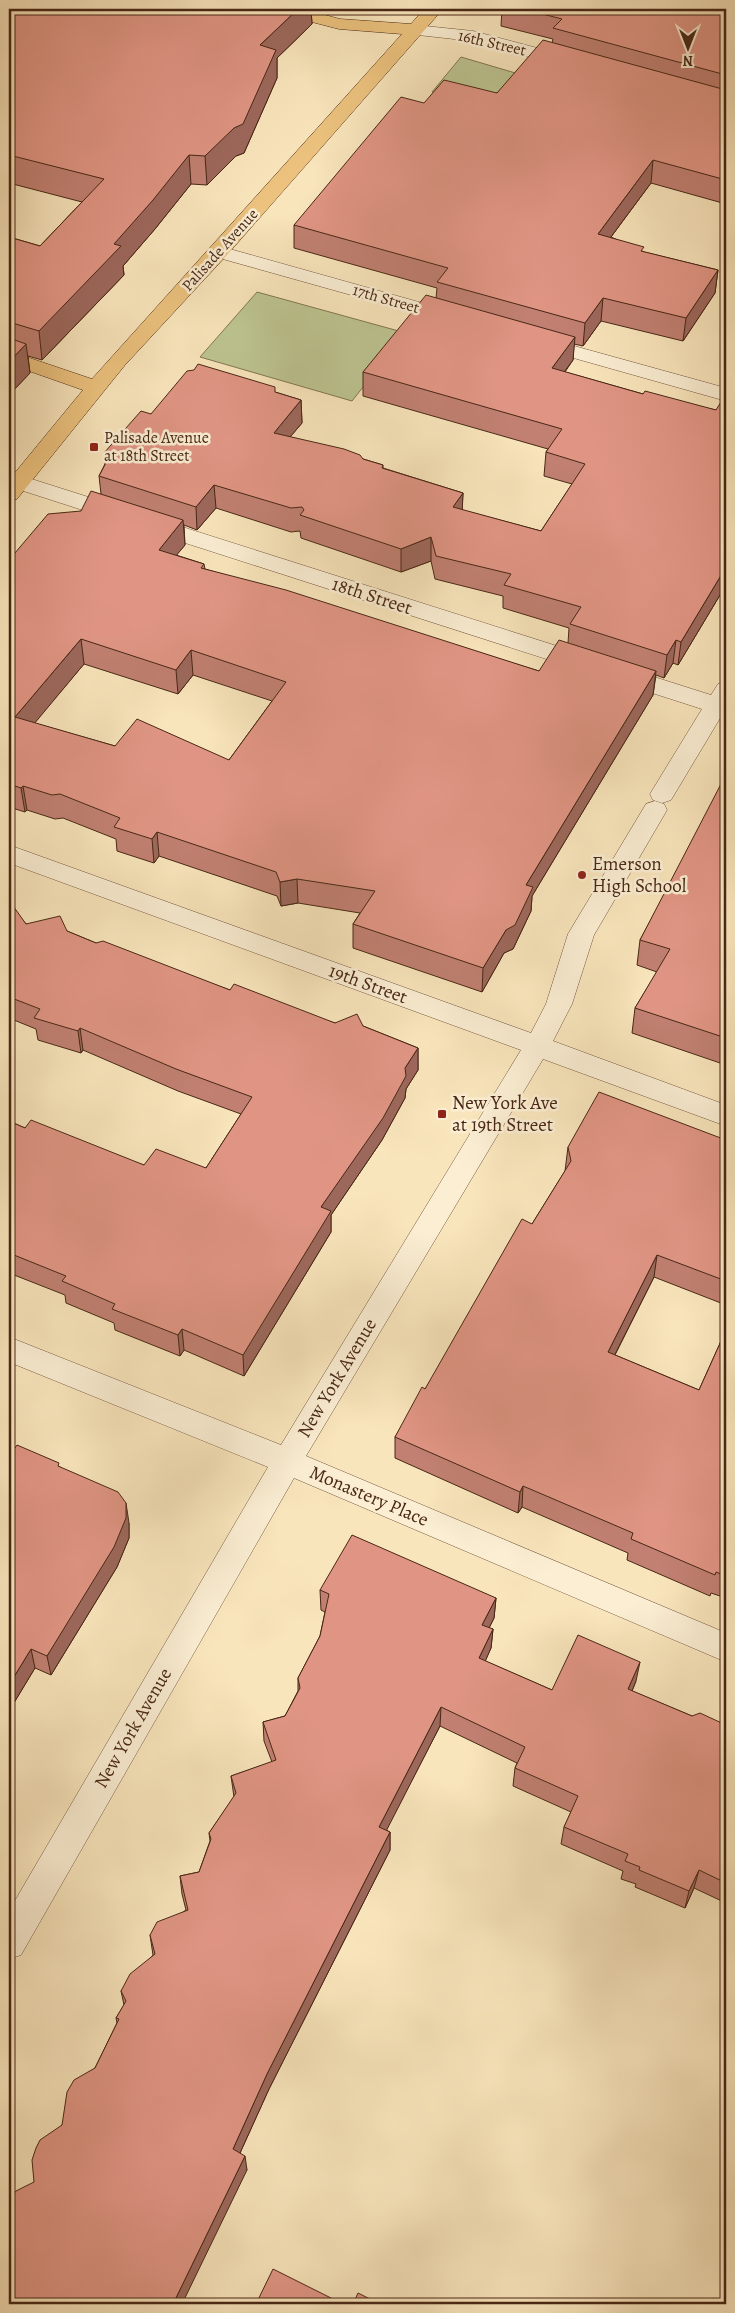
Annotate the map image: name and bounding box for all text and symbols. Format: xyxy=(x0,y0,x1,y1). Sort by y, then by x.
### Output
north arrow xyxy=(662,22,712,72)
street label: 16th Street xyxy=(456,24,528,62)
text: N xyxy=(683,51,693,70)
street label: Palisade Avenue xyxy=(177,204,263,296)
street label: 17th Street xyxy=(350,279,422,319)
place label: Palisade Avenue at 18th Street xyxy=(104,427,209,467)
marker: Palisade Avenue at 18th Street xyxy=(88,441,100,453)
street label: 18th Street xyxy=(329,571,415,621)
place label: Emerson High School xyxy=(592,851,687,899)
marker: Emerson High School xyxy=(576,869,588,881)
street label: 19th Street xyxy=(325,958,411,1010)
place label: New York Ave at 19th Street xyxy=(452,1090,558,1138)
marker: New York Ave at 19th Street xyxy=(436,1108,448,1120)
street label: New York Avenue xyxy=(291,1313,383,1443)
street label: Monastery Place xyxy=(306,1459,432,1533)
street label: New York Avenue xyxy=(88,1663,178,1793)

